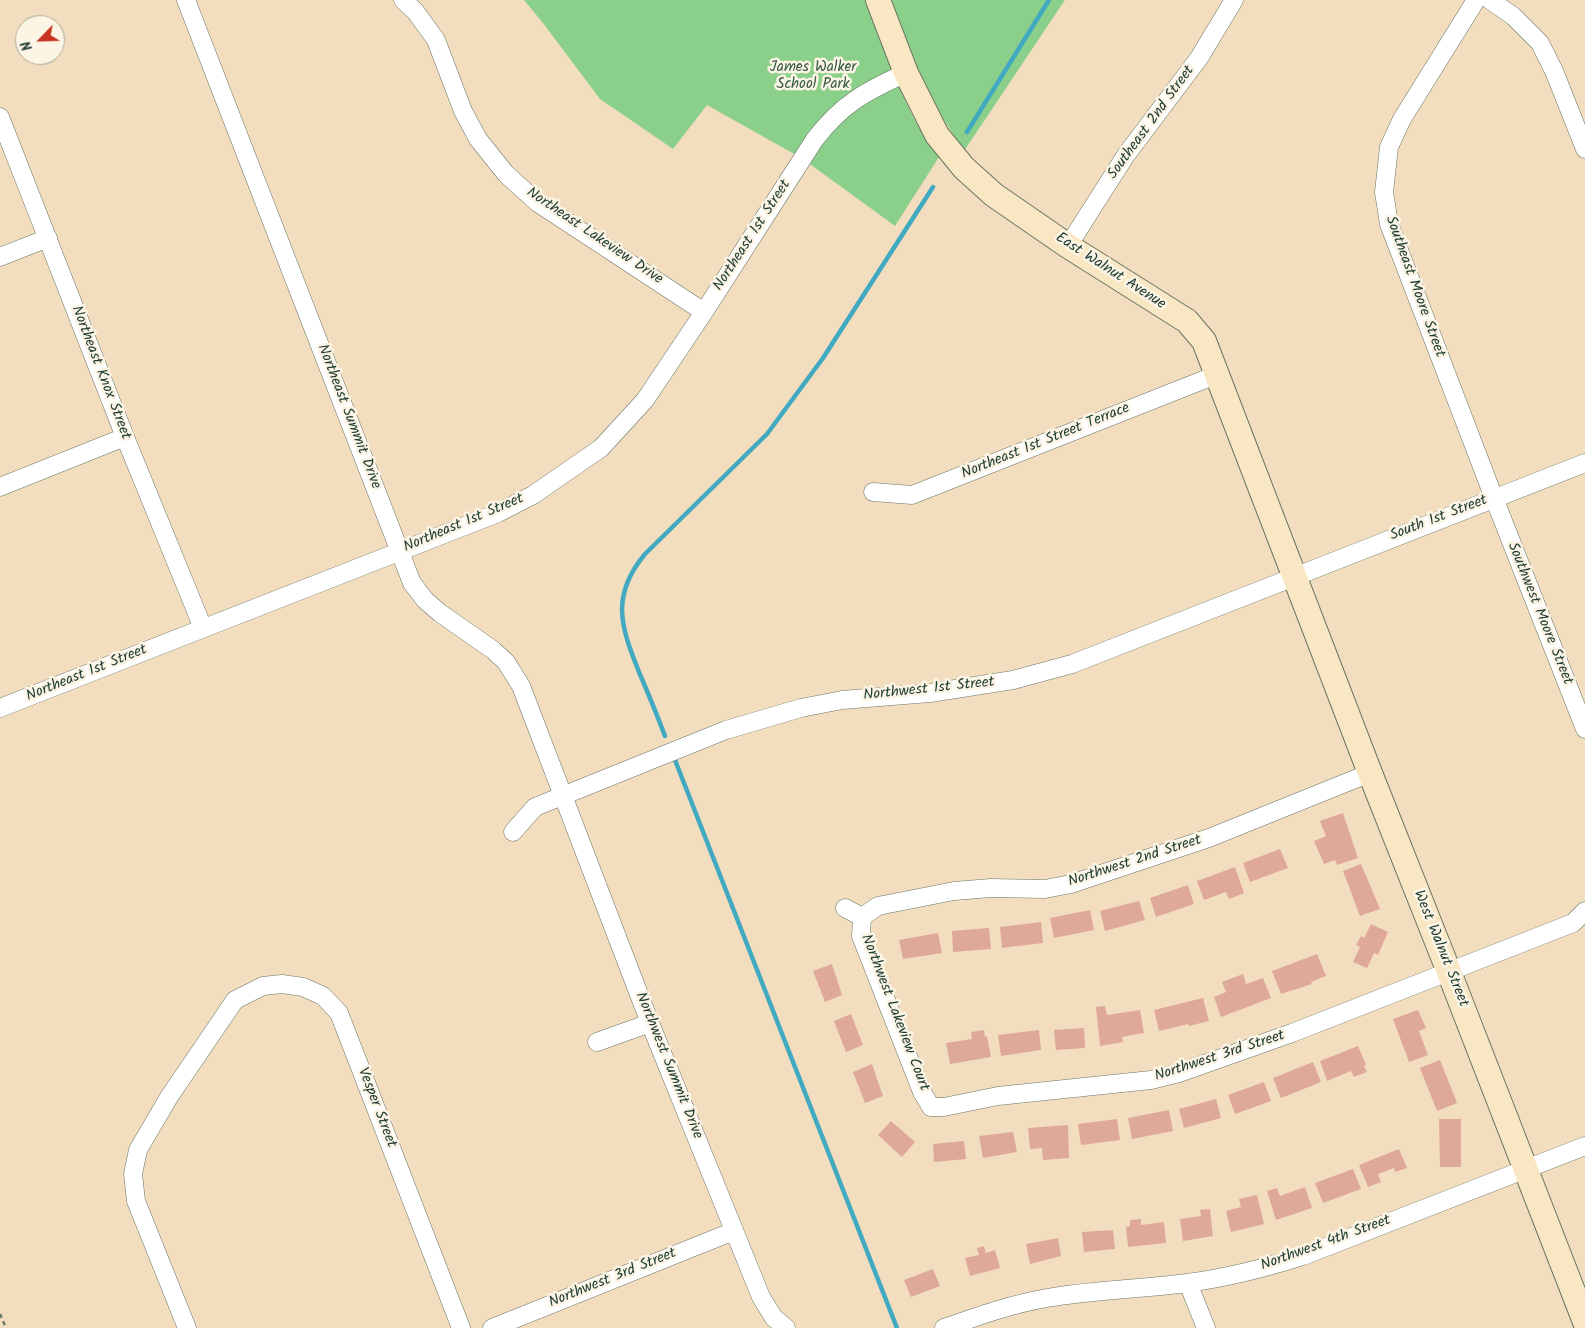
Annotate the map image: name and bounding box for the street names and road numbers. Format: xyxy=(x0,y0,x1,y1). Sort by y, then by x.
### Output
street label: Southeast 2nd Street xyxy=(1105,63,1199,183)
street label: Northeast 1st Street xyxy=(710,177,796,295)
street label: Northeast Lakeview Drive xyxy=(522,185,666,289)
street label: Southeast Moore Street xyxy=(1380,214,1448,360)
street label: East Walnut Avenue xyxy=(1052,230,1168,314)
street label: Northeast Knox Street xyxy=(66,304,134,442)
street label: Northeast Summit Drive xyxy=(312,342,384,492)
street label: Northeast 1st Street Terrace xyxy=(959,400,1133,484)
street label: Northeast 1st Street xyxy=(401,491,527,557)
street label: South 1st Street xyxy=(1388,492,1490,546)
street label: Southwest Moore Street xyxy=(1502,540,1576,688)
street label: Northeast 1st Street xyxy=(24,642,150,706)
street label: Northwest 1st Street xyxy=(863,674,995,706)
street label: Northwest 2nd Street xyxy=(1066,832,1204,892)
street label: West Walnut Street xyxy=(1408,888,1472,1010)
street label: Northwest Lakeview Court xyxy=(856,932,932,1094)
street label: Northwest Summit Drive xyxy=(630,990,706,1142)
street label: Northwest 3rd Street xyxy=(1153,1027,1287,1087)
street label: Vesper Street xyxy=(353,1066,399,1150)
street label: Northwest 4th Street xyxy=(1259,1212,1393,1276)
street label: Northwest 3rd Street xyxy=(547,1245,679,1313)

